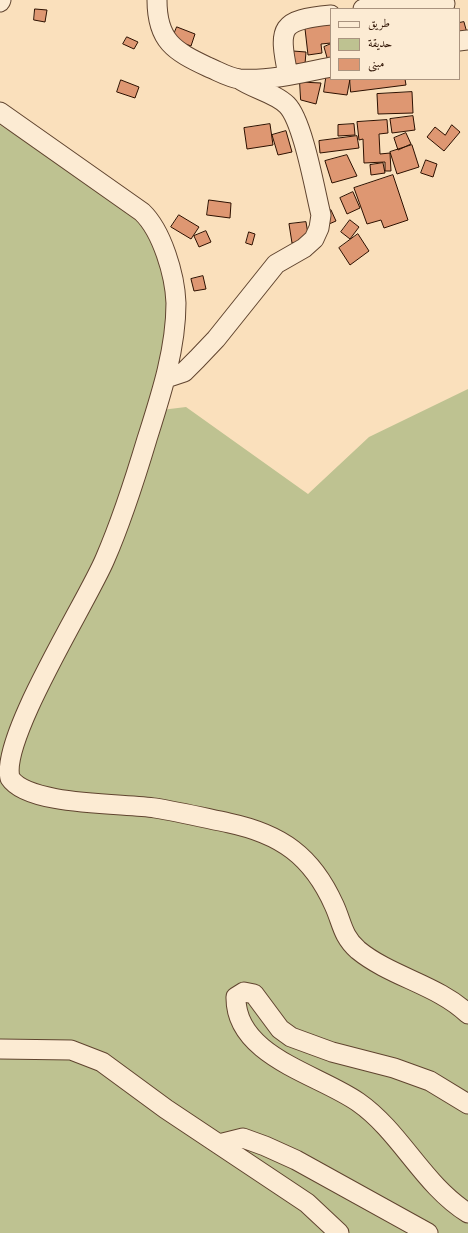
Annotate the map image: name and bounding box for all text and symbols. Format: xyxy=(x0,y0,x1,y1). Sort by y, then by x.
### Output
legend xyxy=(330,8,460,80)
text: طريق xyxy=(368,18,390,30)
text: حديقة xyxy=(368,38,392,50)
text: مبنى xyxy=(368,58,384,70)

